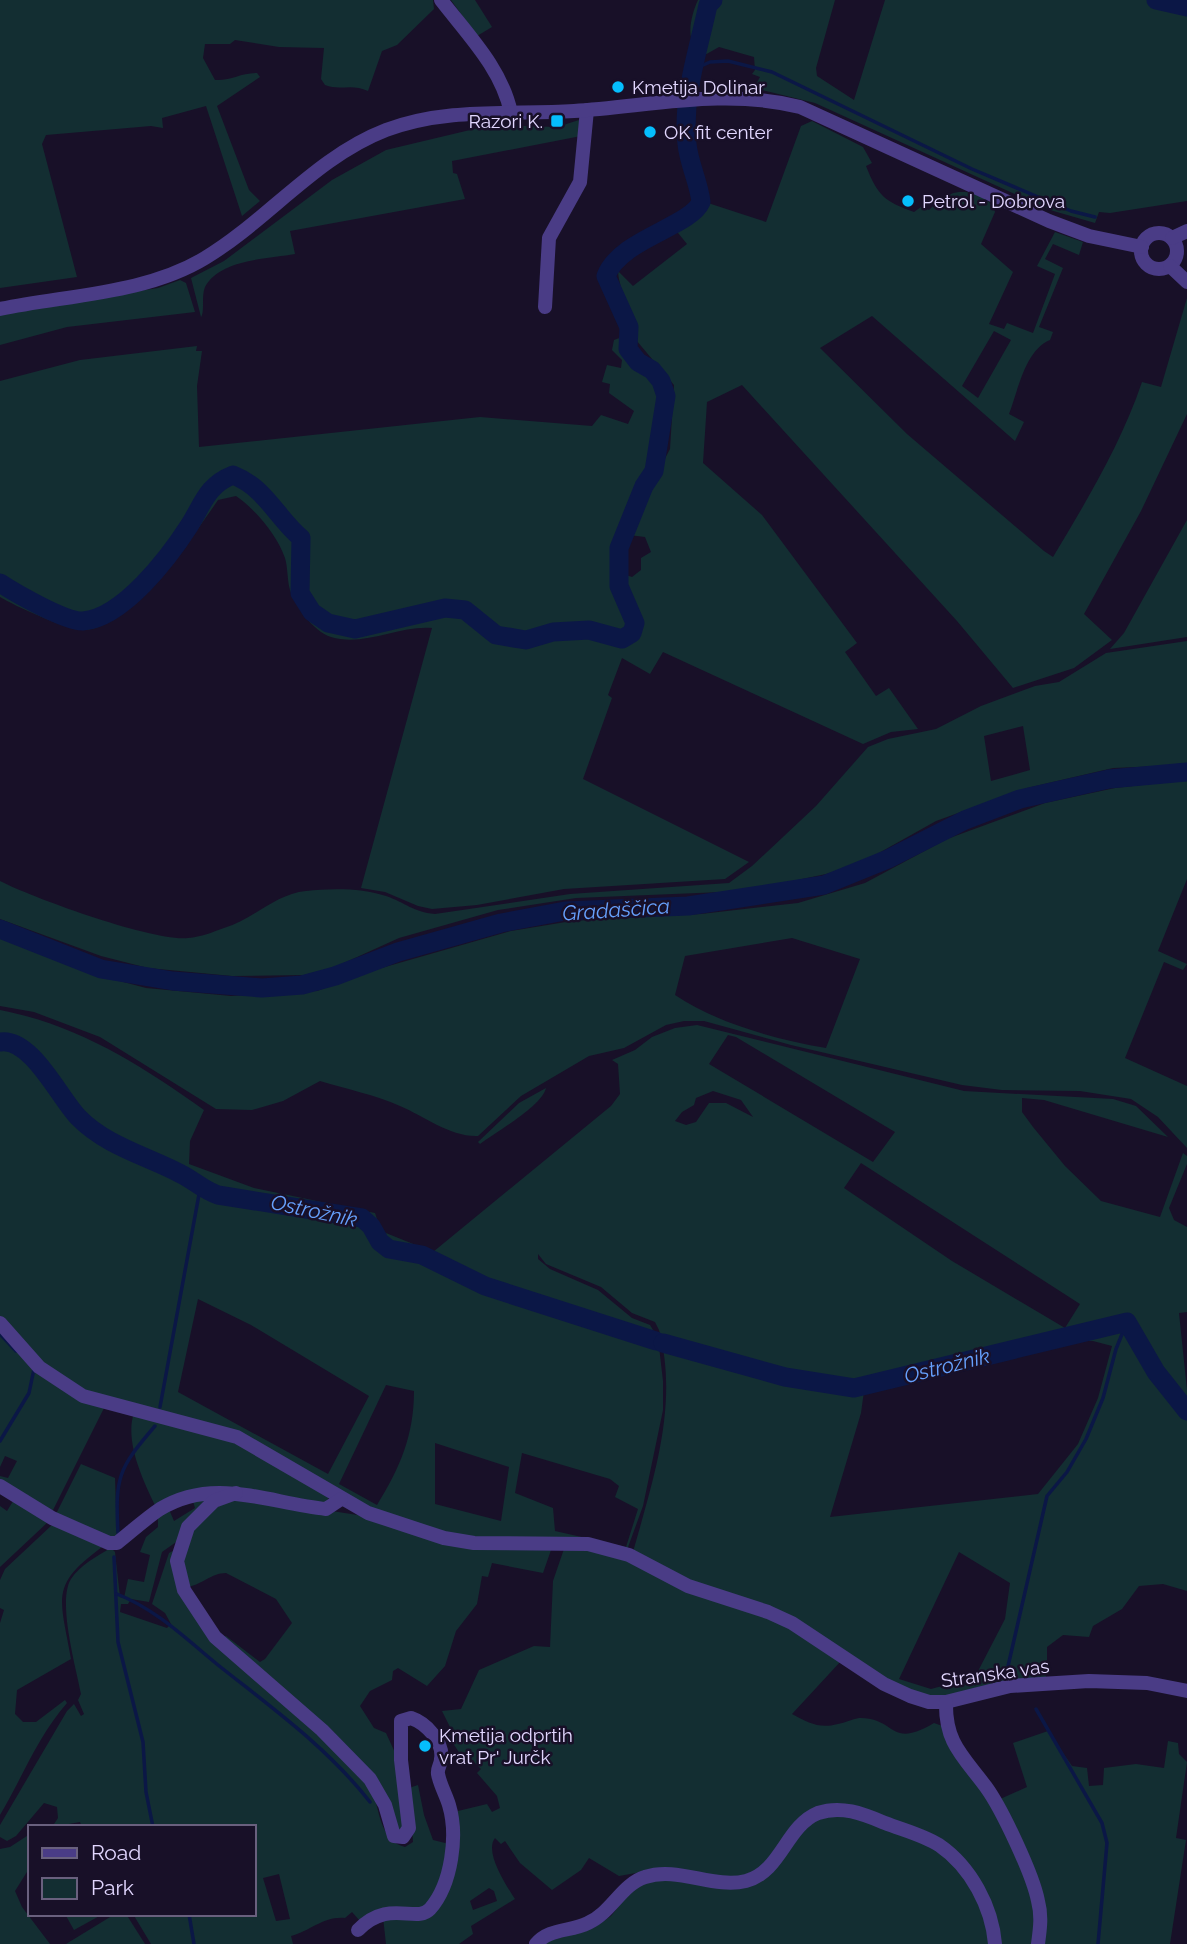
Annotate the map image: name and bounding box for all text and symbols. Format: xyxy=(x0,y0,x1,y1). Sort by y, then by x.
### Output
place label: Kmetija Dolinar xyxy=(632,76,765,98)
marker: Kmetija Dolinar xyxy=(610,79,626,95)
place label: Razori K. xyxy=(468,110,543,132)
marker: Razori K. xyxy=(549,113,565,129)
place label: OK fit center xyxy=(664,121,773,143)
marker: OK fit center xyxy=(642,124,658,140)
place label: Petrol - Dobrova xyxy=(922,190,1065,212)
marker: Petrol - Dobrova xyxy=(900,193,916,209)
water label: Gradaščica xyxy=(561,893,671,926)
water label: Ostrožnik xyxy=(269,1189,360,1232)
water label: Ostrožnik xyxy=(901,1343,992,1388)
street label: Stranska vas xyxy=(939,1655,1051,1691)
place label: Kmetija odprtih vrat Pr' Jurčk xyxy=(439,1724,573,1768)
marker: Kmetija odprtih vrat Pr' Jurčk xyxy=(417,1738,433,1754)
legend xyxy=(28,1825,256,1916)
text: Road xyxy=(91,1840,141,1865)
text: Park xyxy=(91,1875,134,1900)

